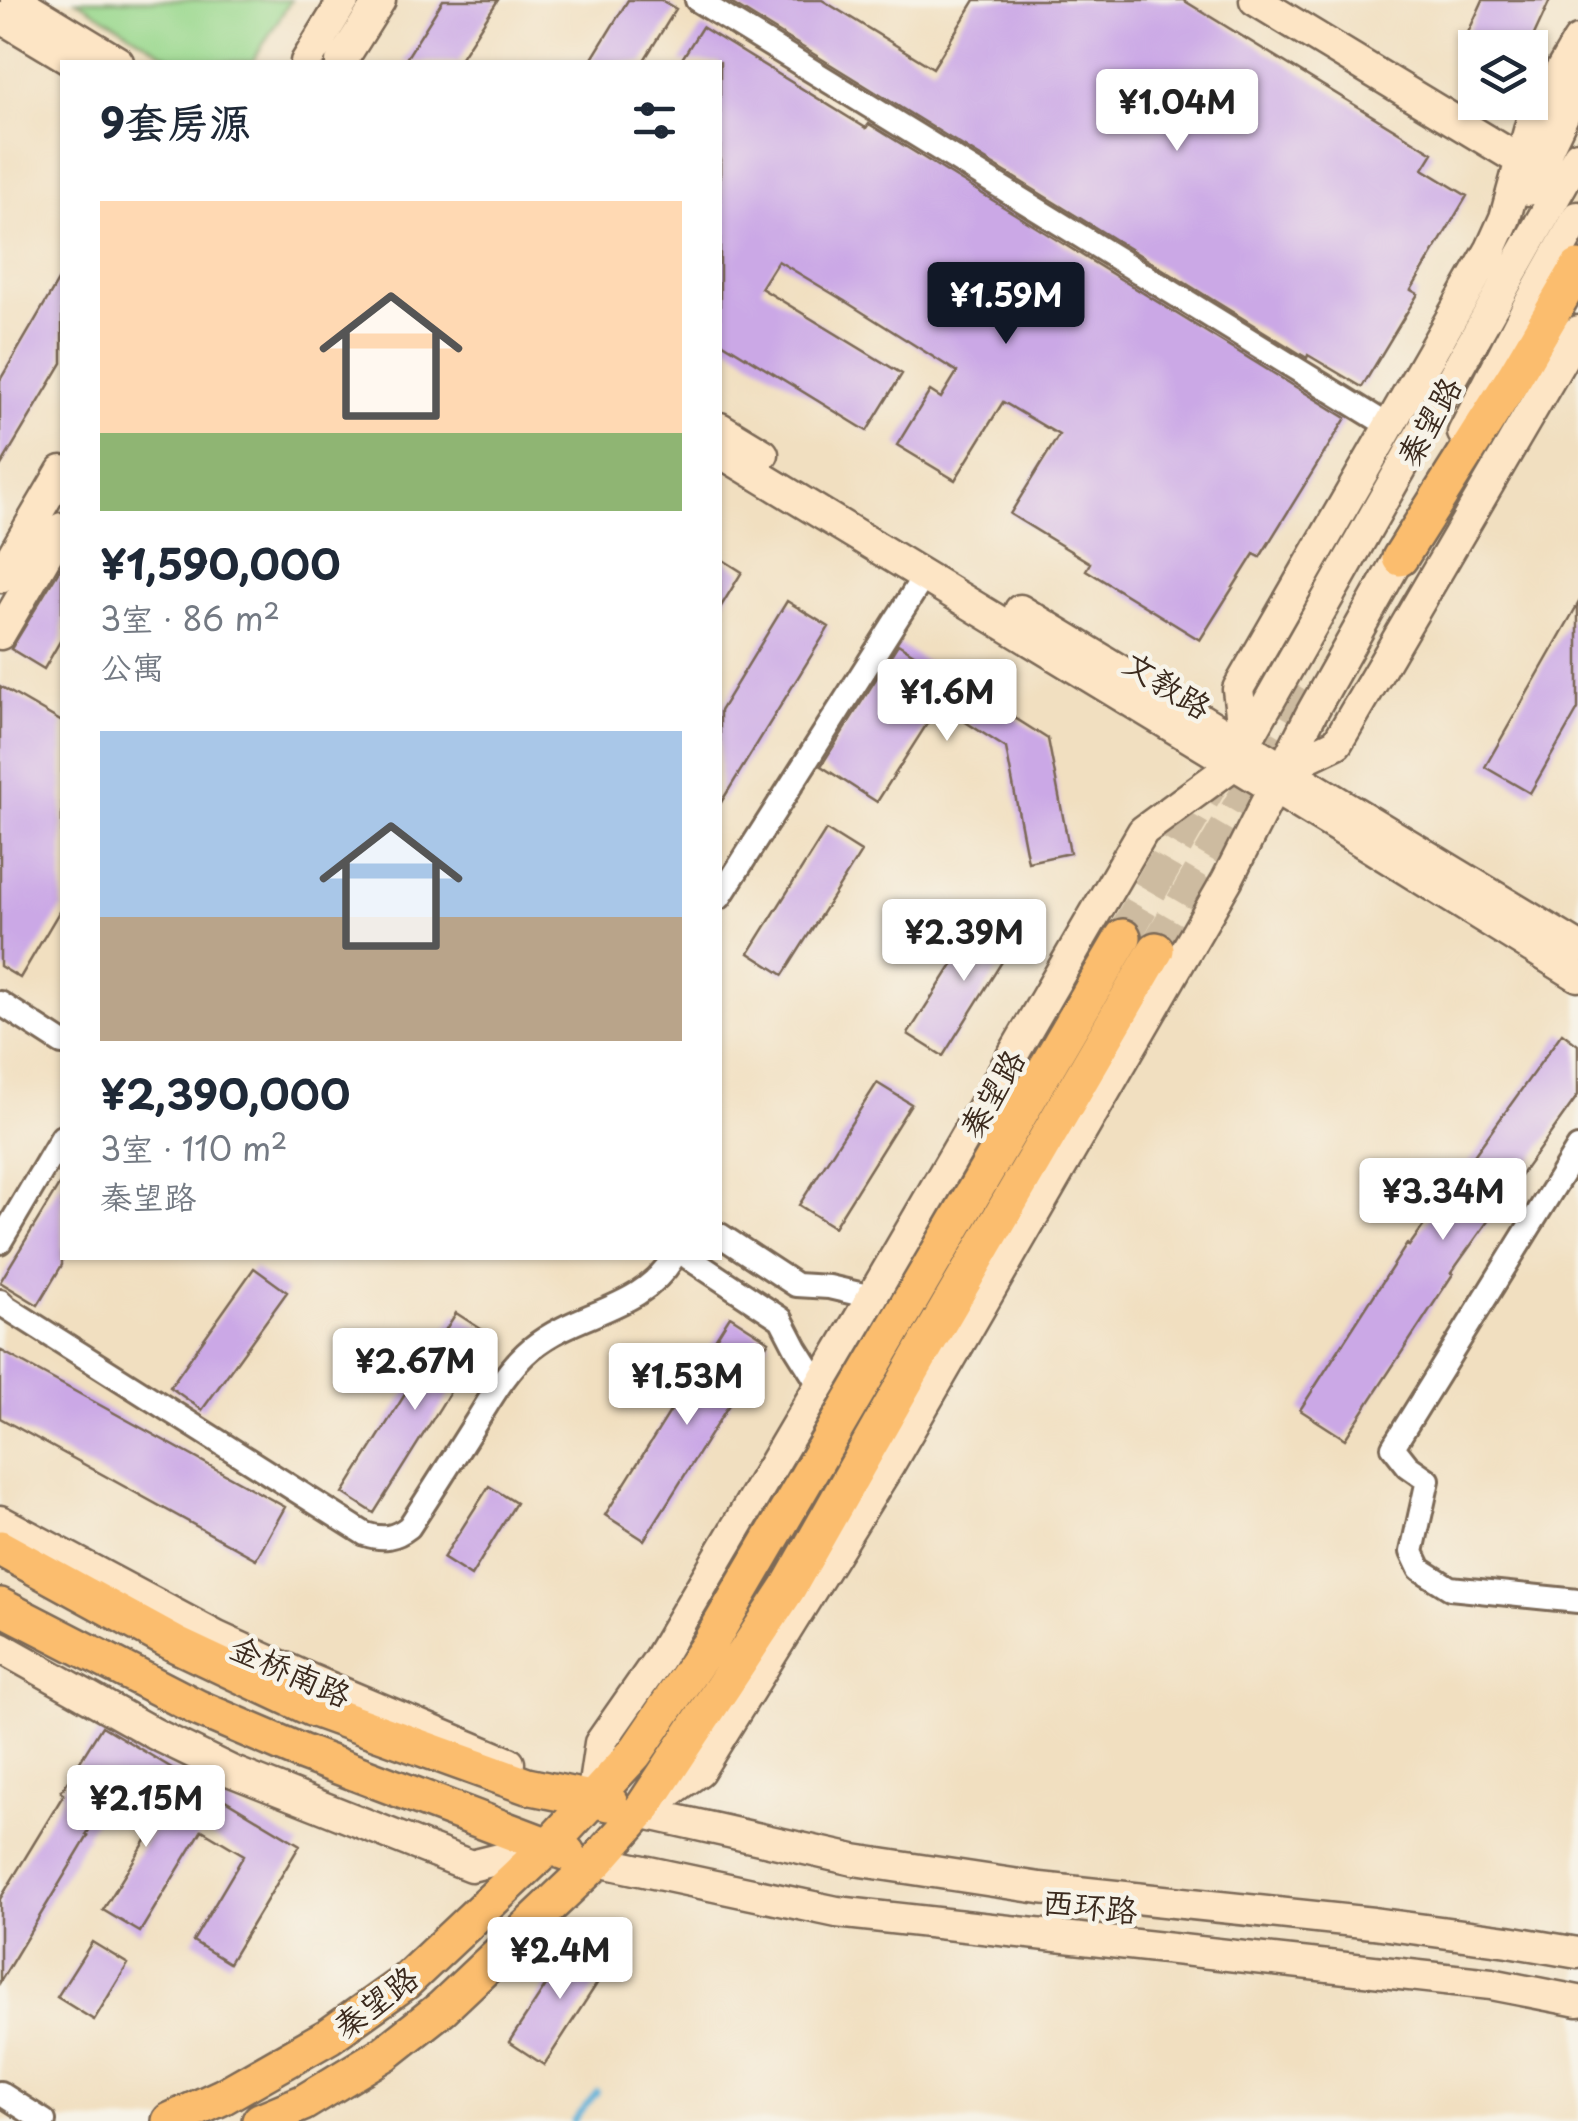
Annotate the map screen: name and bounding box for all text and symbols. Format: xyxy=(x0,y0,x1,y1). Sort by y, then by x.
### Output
map controls xyxy=(1458,30,1548,120)
button: layers xyxy=(1458,30,1548,120)
pin: ¥1.04M xyxy=(1096,69,1258,154)
text: ¥1.04M xyxy=(1118,77,1236,125)
text: 9套房源 xyxy=(100,89,251,152)
icon: filters xyxy=(627,93,682,148)
pin: ¥1.59M xyxy=(925,262,1087,347)
icon: home xyxy=(301,266,481,446)
text: ¥1.59M xyxy=(949,270,1063,318)
street label: 秦望路 xyxy=(1384,367,1472,475)
text: ¥1,590,000 xyxy=(100,531,341,594)
text: 3室 · 86 m² xyxy=(100,594,280,642)
street label: 文教路 xyxy=(1115,638,1221,730)
text: 公寓 xyxy=(100,642,164,690)
pin: ¥1.6M xyxy=(877,659,1017,744)
text: ¥1.6M xyxy=(900,667,994,715)
icon: home xyxy=(301,796,481,976)
pin: ¥2.39M xyxy=(883,899,1045,984)
text: ¥2.39M xyxy=(904,907,1024,955)
street label: 秦望路 xyxy=(946,1039,1036,1147)
text: ¥2,390,000 xyxy=(100,1061,350,1124)
text: 3室 · 110 m² xyxy=(100,1124,287,1172)
pin: ¥3.34M xyxy=(1362,1158,1524,1243)
text: ¥3.34M xyxy=(1381,1166,1505,1214)
text: 秦望路 xyxy=(100,1172,196,1220)
pin: ¥2.67M xyxy=(334,1328,496,1413)
text: ¥2.67M xyxy=(355,1336,475,1384)
pin: ¥1.53M xyxy=(606,1343,768,1428)
text: ¥1.53M xyxy=(631,1351,743,1399)
street label: 金桥南路 xyxy=(223,1622,359,1718)
pin: ¥2.15M xyxy=(65,1765,227,1850)
text: ¥2.15M xyxy=(89,1773,203,1821)
street label: 西环路 xyxy=(1040,1876,1140,1934)
pin: ¥2.4M xyxy=(490,1917,630,2002)
text: ¥2.4M xyxy=(510,1925,610,1973)
street label: 秦望路 xyxy=(322,1953,428,2049)

